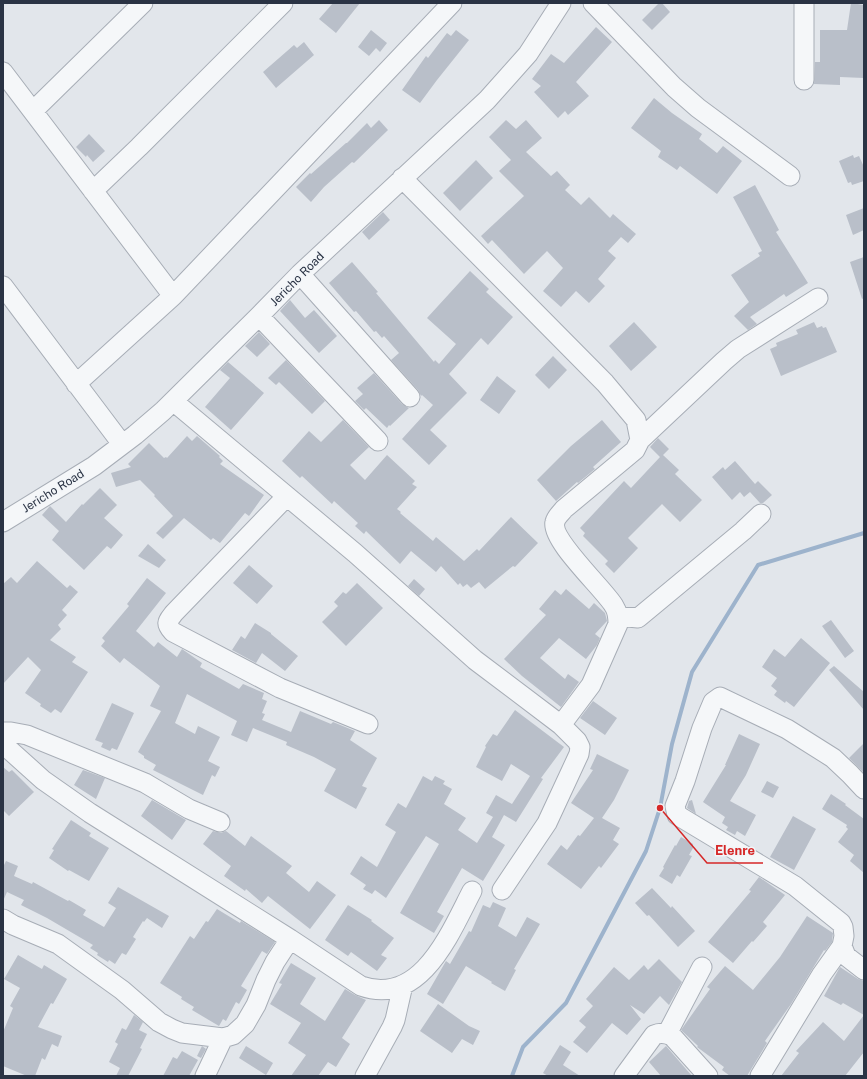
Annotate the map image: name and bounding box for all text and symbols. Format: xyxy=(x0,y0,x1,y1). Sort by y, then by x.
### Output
street label: Jericho Road xyxy=(267,249,327,309)
street label: Jericho Road xyxy=(19,466,87,516)
callout: Elenre xyxy=(707,838,763,863)
text: Elenre xyxy=(715,843,755,858)

